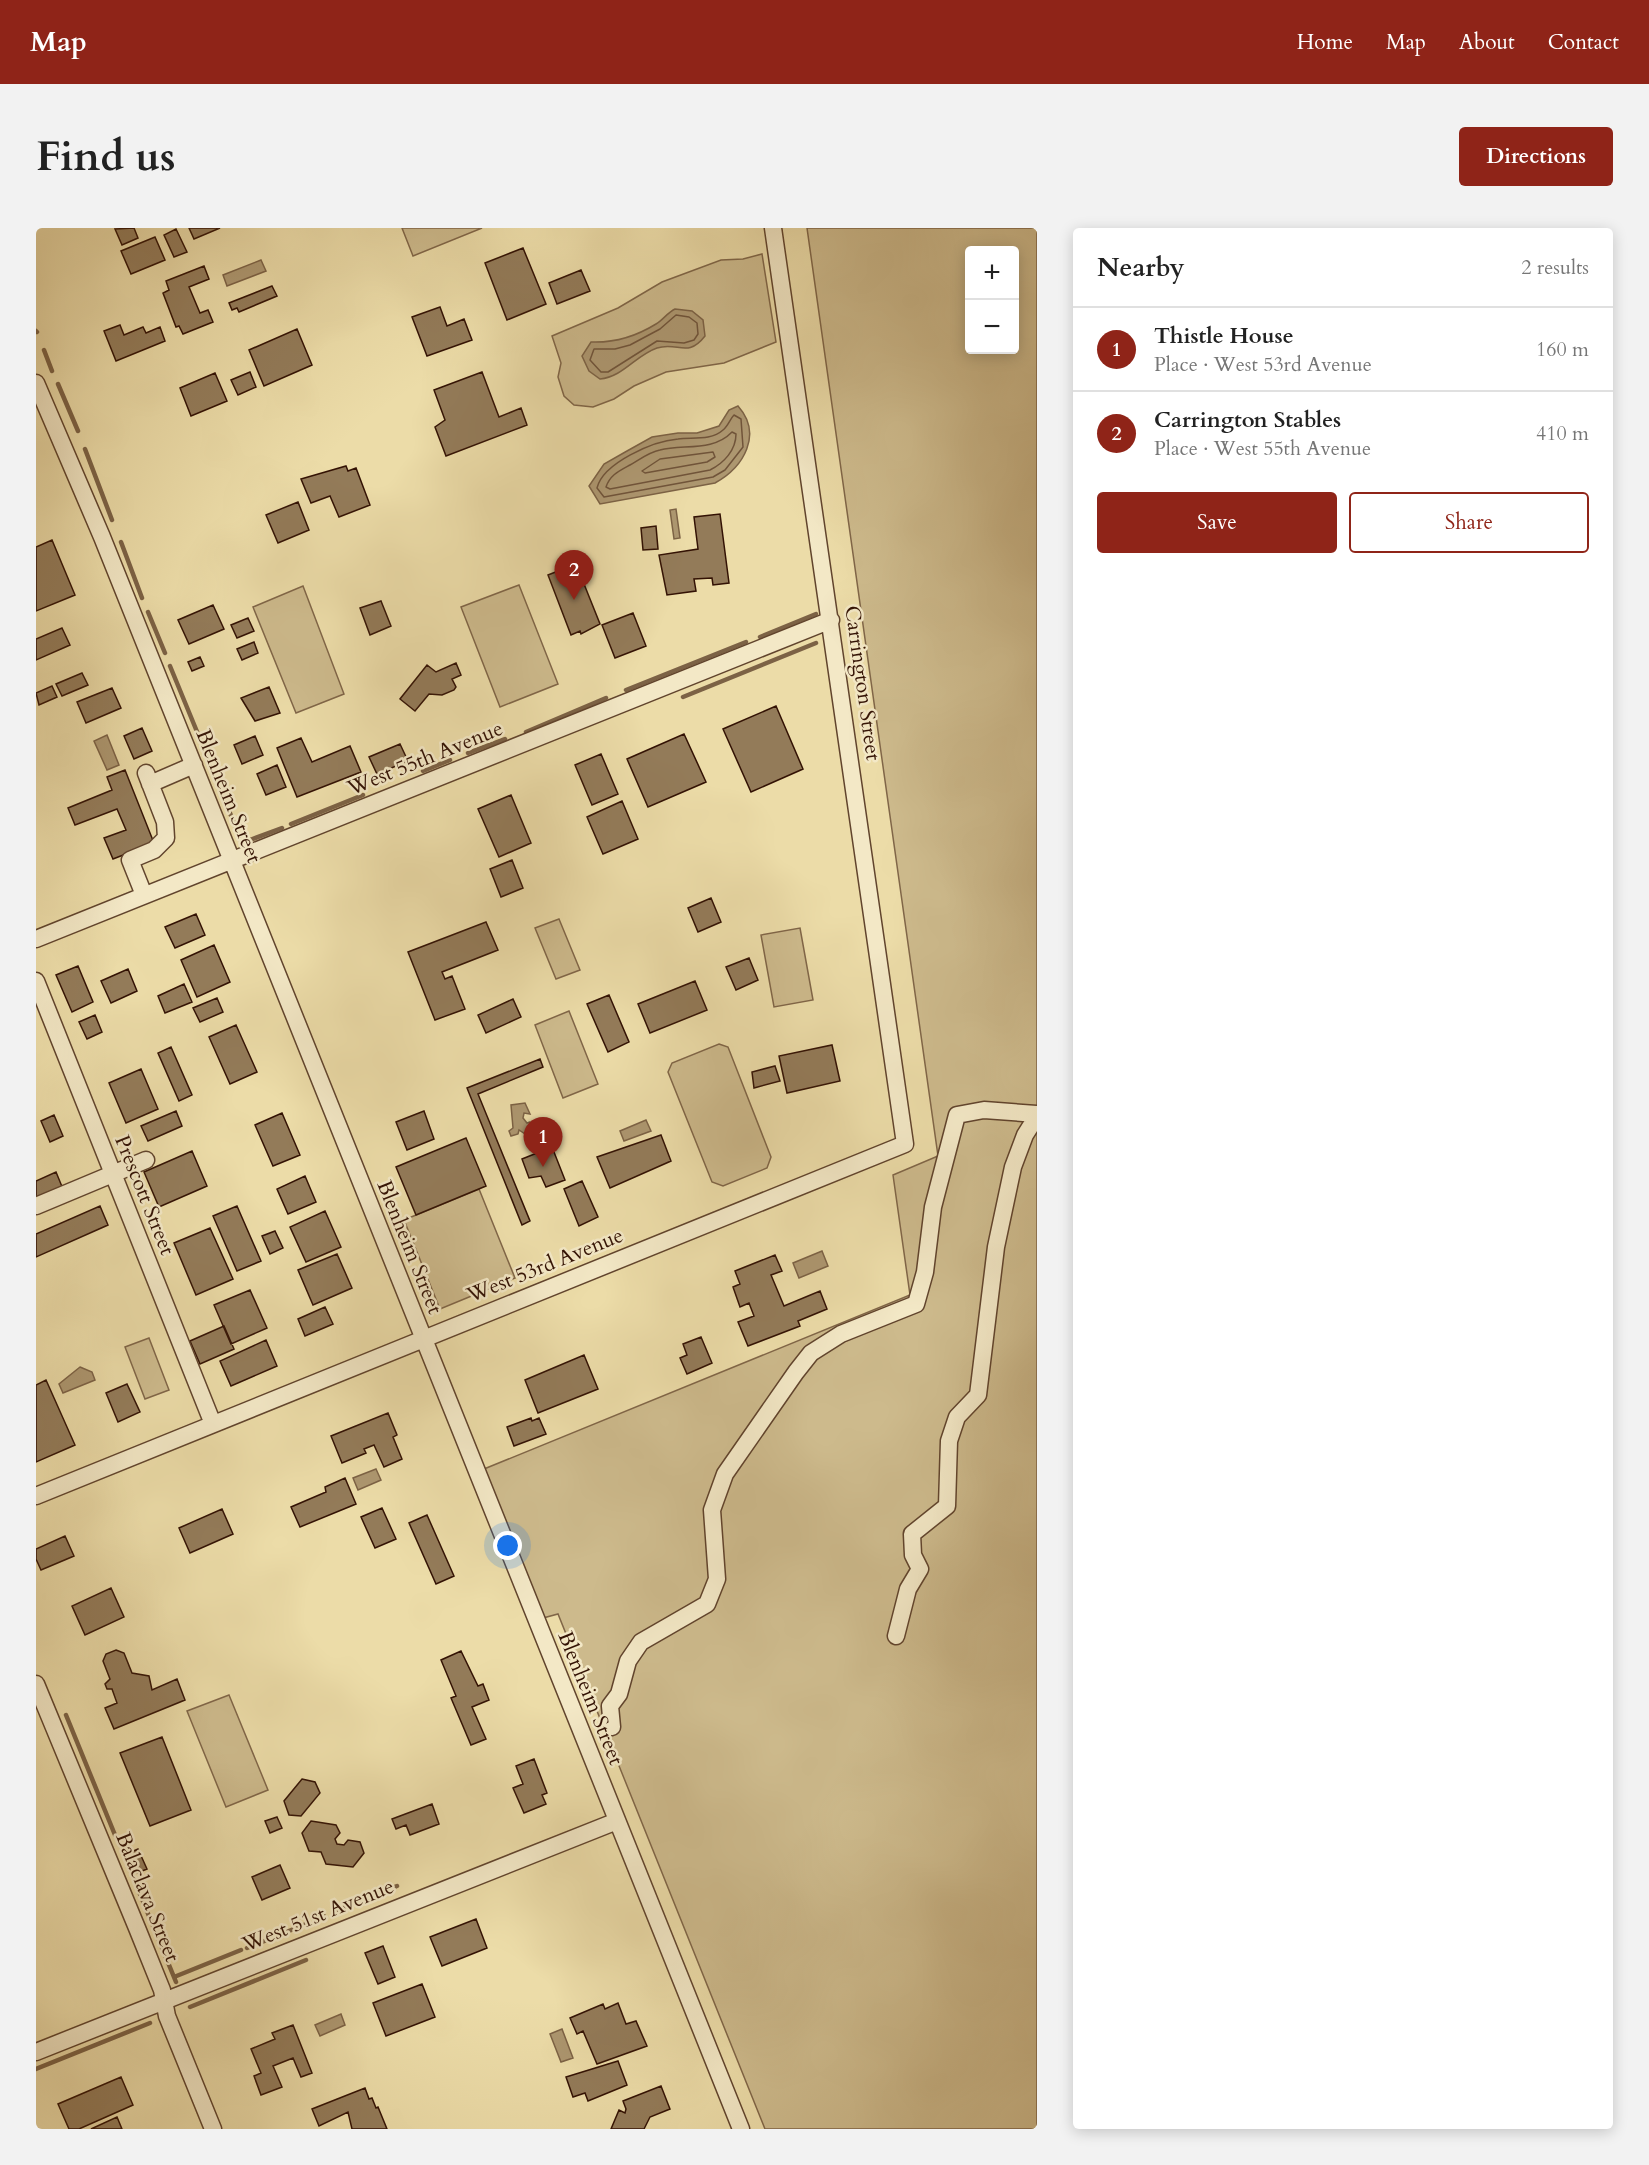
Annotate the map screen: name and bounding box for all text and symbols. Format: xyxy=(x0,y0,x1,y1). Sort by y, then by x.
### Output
text: Map xyxy=(30,23,87,61)
text: Home xyxy=(1297,28,1353,57)
text: Map xyxy=(1386,28,1426,57)
text: About xyxy=(1459,28,1515,57)
text: Contact xyxy=(1548,28,1619,57)
button: Directions xyxy=(1459,127,1613,186)
text: Find us xyxy=(36,128,176,185)
map controls xyxy=(965,246,1019,354)
button: + xyxy=(965,246,1019,300)
text: Nearby xyxy=(1097,250,1185,285)
text: 2 results xyxy=(1521,254,1589,281)
button: − xyxy=(965,300,1019,354)
text: Thistle House xyxy=(1154,321,1294,351)
text: 1 xyxy=(1111,336,1122,363)
text: 160 m xyxy=(1536,336,1589,363)
text: Place · West 53rd Avenue xyxy=(1154,351,1372,378)
text: Carrington Stables xyxy=(1154,405,1341,435)
text: 2 xyxy=(1111,420,1122,447)
text: 410 m xyxy=(1536,420,1589,447)
text: Place · West 55th Avenue xyxy=(1154,435,1371,462)
button: Save xyxy=(1097,492,1337,553)
button: Share xyxy=(1349,492,1589,553)
pin: 2 xyxy=(554,550,594,600)
street label: Carrington Street xyxy=(837,604,888,763)
street label: West 55th Avenue xyxy=(342,714,507,803)
street label: Blenheim Street xyxy=(188,725,269,868)
pin: 1 xyxy=(524,1118,562,1167)
street label: Prescott Street xyxy=(107,1131,182,1260)
street label: Blenheim Street xyxy=(369,1176,450,1319)
street label: West 53rd Avenue xyxy=(462,1221,628,1310)
your location xyxy=(493,1531,522,1560)
street label: Blenheim Street xyxy=(550,1627,631,1770)
street label: Balaclava Street xyxy=(108,1828,187,1967)
street label: West 51st Avenue xyxy=(237,1872,398,1959)

